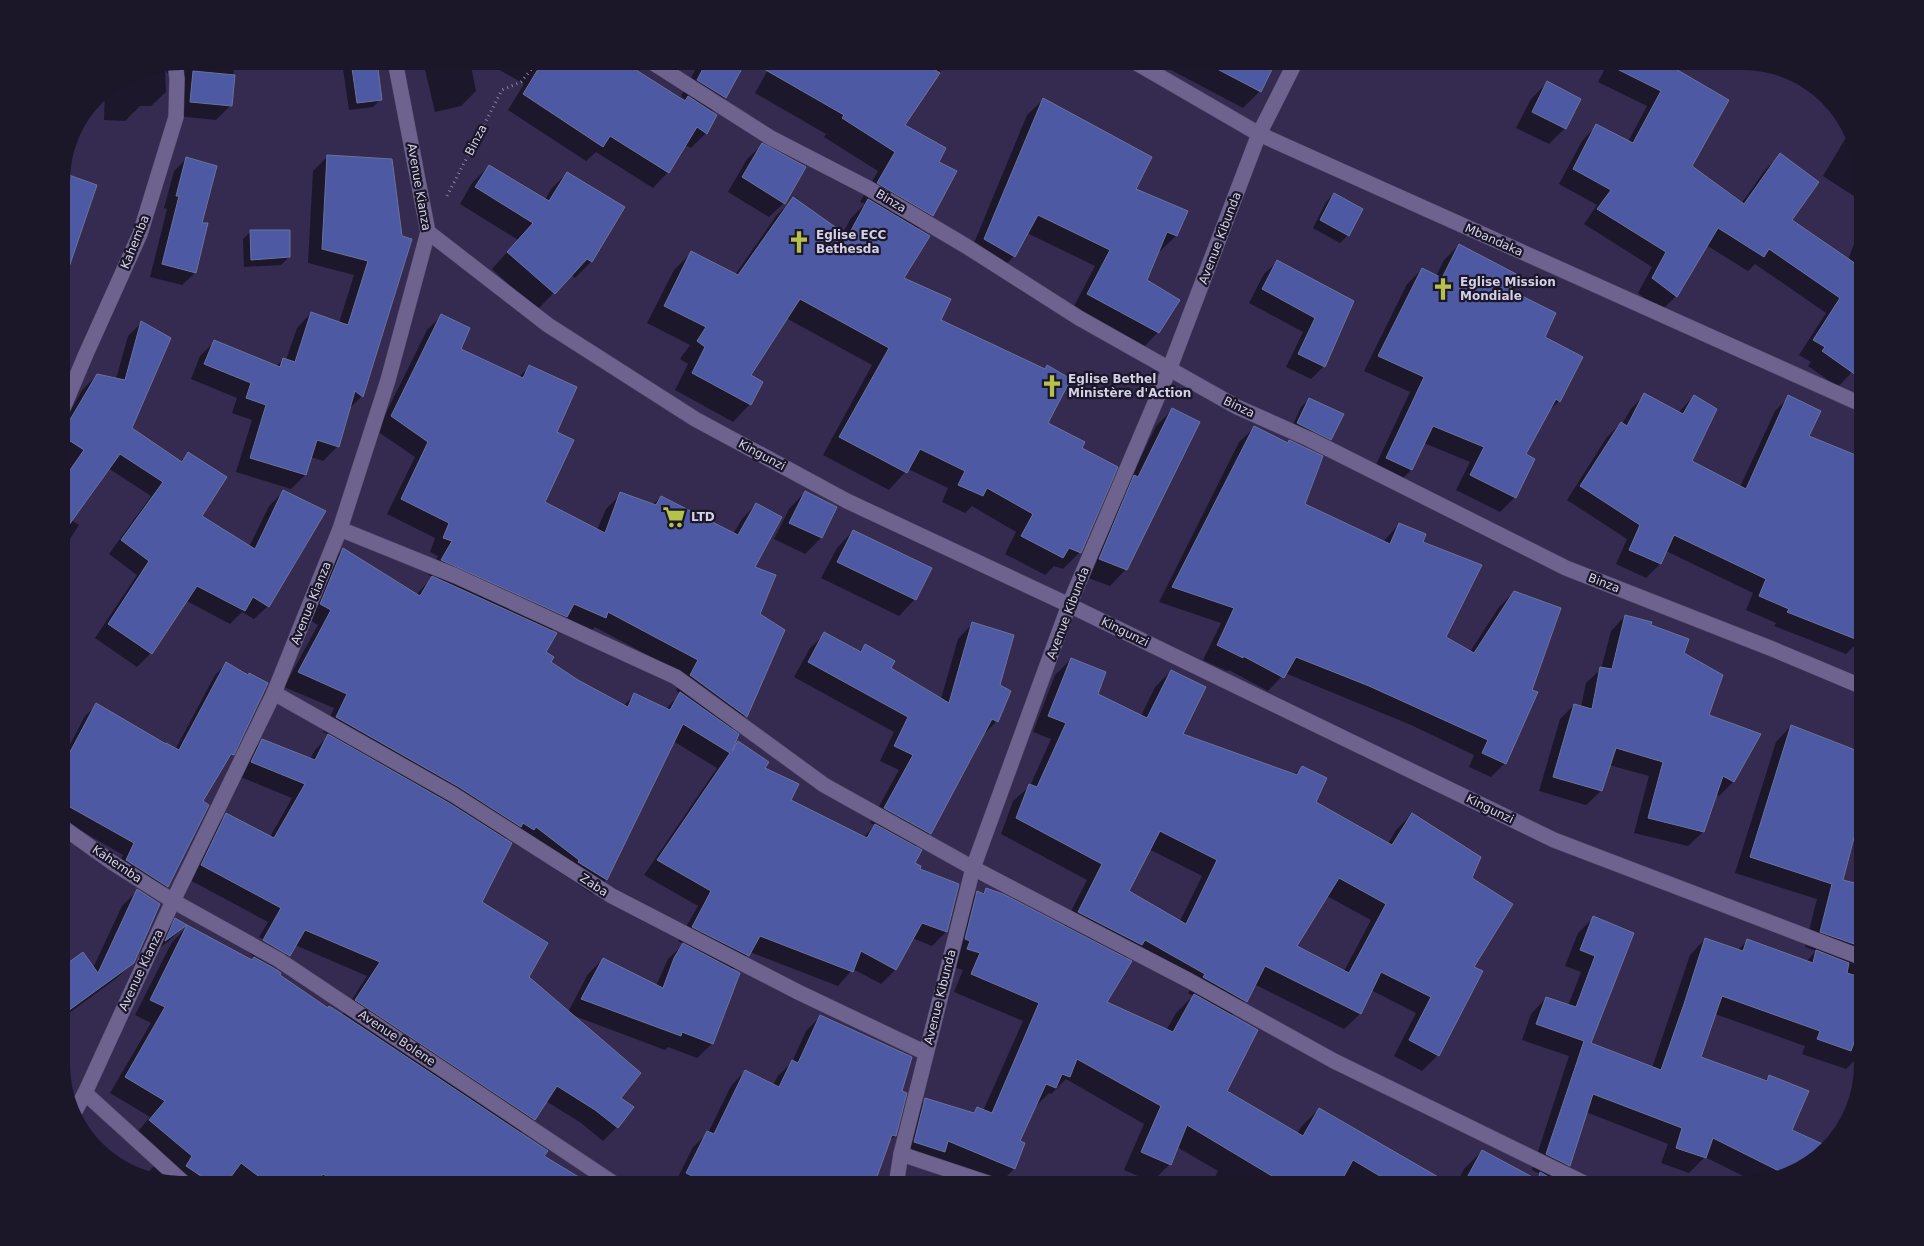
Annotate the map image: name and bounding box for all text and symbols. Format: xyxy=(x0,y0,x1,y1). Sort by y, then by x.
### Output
street label: Binza xyxy=(462,122,490,158)
street label: Avenue Kianza xyxy=(404,142,434,232)
street label: Binza xyxy=(873,187,909,215)
street label: Avenue Kibunda xyxy=(1196,190,1244,286)
street label: Kahemba xyxy=(118,213,152,271)
street label: Mbandaka xyxy=(1463,221,1525,259)
place label: Eglise ECC Bethesda xyxy=(816,228,886,256)
church icon: Eglise ECC Bethesda xyxy=(786,229,812,255)
place label: Eglise Mission Mondiale xyxy=(1460,275,1556,303)
church icon: Eglise Mission Mondiale xyxy=(1430,276,1456,302)
place label: Eglise Bethel Ministère d'Action xyxy=(1068,372,1191,400)
church icon: Eglise Bethel Ministère d'Action xyxy=(1039,373,1065,399)
street label: Binza xyxy=(1221,394,1257,420)
street label: Kingunzi xyxy=(736,437,788,473)
supermarket icon: LTD xyxy=(661,504,687,530)
place label: LTD xyxy=(691,510,715,524)
street label: Avenue Kianza xyxy=(288,559,334,647)
street label: Avenue Kibunda xyxy=(1044,565,1092,661)
street label: Binza xyxy=(1586,571,1622,595)
street label: Kingunzi xyxy=(1099,614,1151,650)
street label: Kingunzi xyxy=(1464,791,1516,827)
street label: Kahemba xyxy=(90,842,144,886)
street label: Zaba xyxy=(577,871,611,899)
street label: Avenue Kianza xyxy=(116,927,166,1013)
street label: Avenue Kibunda xyxy=(921,948,959,1046)
street label: Avenue Bolene xyxy=(356,1007,438,1069)

